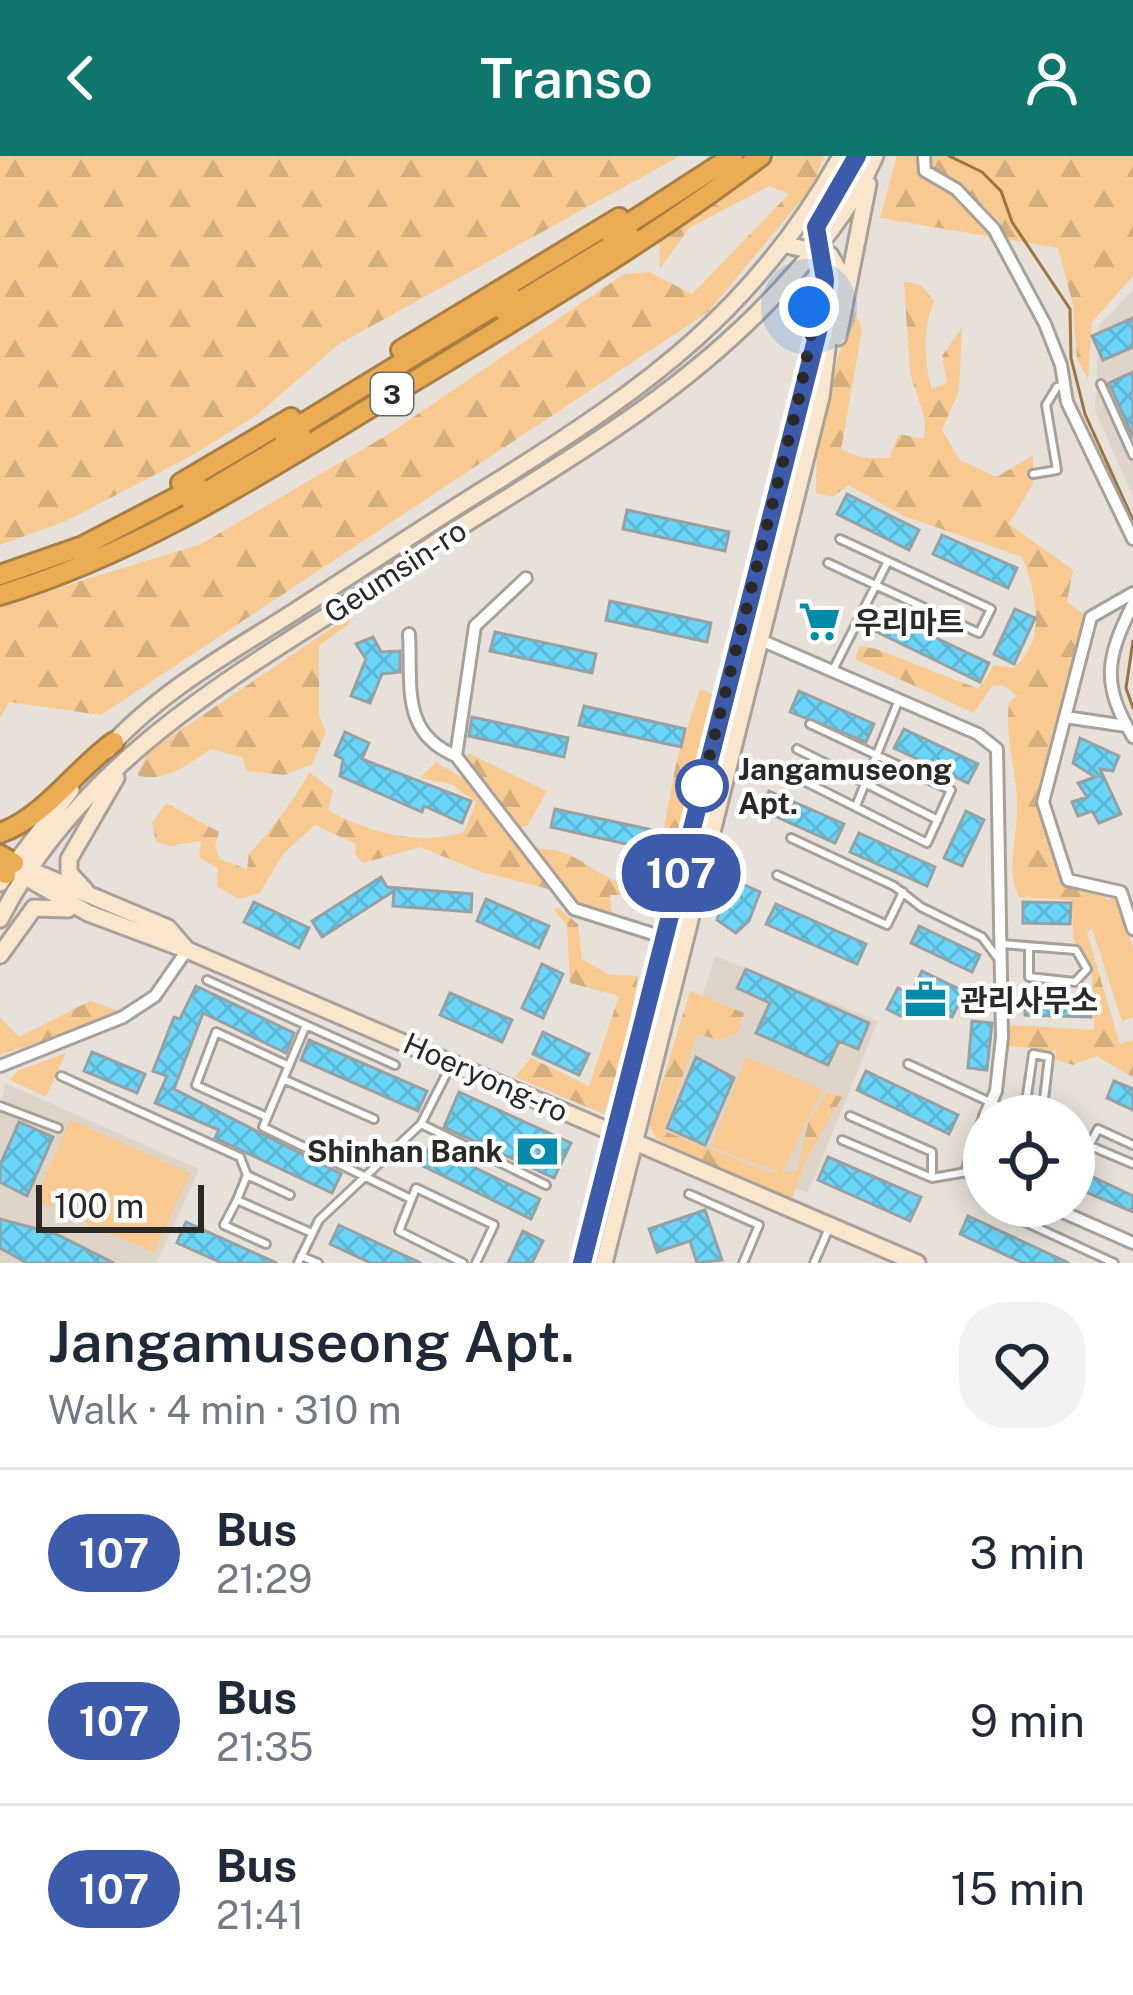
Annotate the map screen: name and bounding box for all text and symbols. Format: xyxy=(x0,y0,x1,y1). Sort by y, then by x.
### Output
icon: back xyxy=(48,45,114,111)
icon: person xyxy=(1019,45,1085,111)
text: Transo xyxy=(480,47,653,110)
your location xyxy=(779,277,839,337)
road number: 3 xyxy=(371,373,413,415)
street label: Geumsin-ro xyxy=(317,512,473,630)
supermarket icon: 우리마트 xyxy=(797,599,843,645)
place label: 우리마트 xyxy=(854,604,964,640)
place label: Jangamuseong Apt. xyxy=(738,751,952,821)
marker: Jangamuseong Apt. xyxy=(677,761,727,811)
line badge: 107 xyxy=(612,834,750,912)
text: 107 xyxy=(646,848,716,897)
office icon: 관리사무소 xyxy=(903,977,949,1023)
place label: 관리사무소 xyxy=(960,982,1098,1018)
street label: Hoeryong-ro xyxy=(398,1025,574,1129)
map controls xyxy=(963,1095,1095,1227)
button: locate xyxy=(963,1095,1095,1227)
bank icon: Shinhan Bank xyxy=(514,1128,560,1174)
place label: Shinhan Bank xyxy=(307,1133,503,1169)
scale bar xyxy=(36,1179,204,1232)
text: 100 m xyxy=(54,1187,144,1225)
button: heart xyxy=(959,1302,1085,1428)
text: Jangamuseong Apt. xyxy=(48,1308,575,1375)
text: Walk · 4 min · 310 m xyxy=(48,1387,402,1433)
text: Bus xyxy=(216,1503,297,1556)
text: 3 min xyxy=(969,1526,1085,1579)
text: 107 xyxy=(79,1528,149,1577)
text: 21:29 xyxy=(216,1556,312,1602)
text: Bus xyxy=(216,1671,297,1724)
text: 9 min xyxy=(970,1694,1085,1747)
text: 107 xyxy=(79,1696,149,1745)
text: 21:35 xyxy=(216,1724,313,1770)
text: Bus xyxy=(216,1839,297,1892)
text: 15 min xyxy=(951,1862,1085,1915)
text: 107 xyxy=(79,1864,149,1913)
text: 21:41 xyxy=(216,1892,304,1938)

